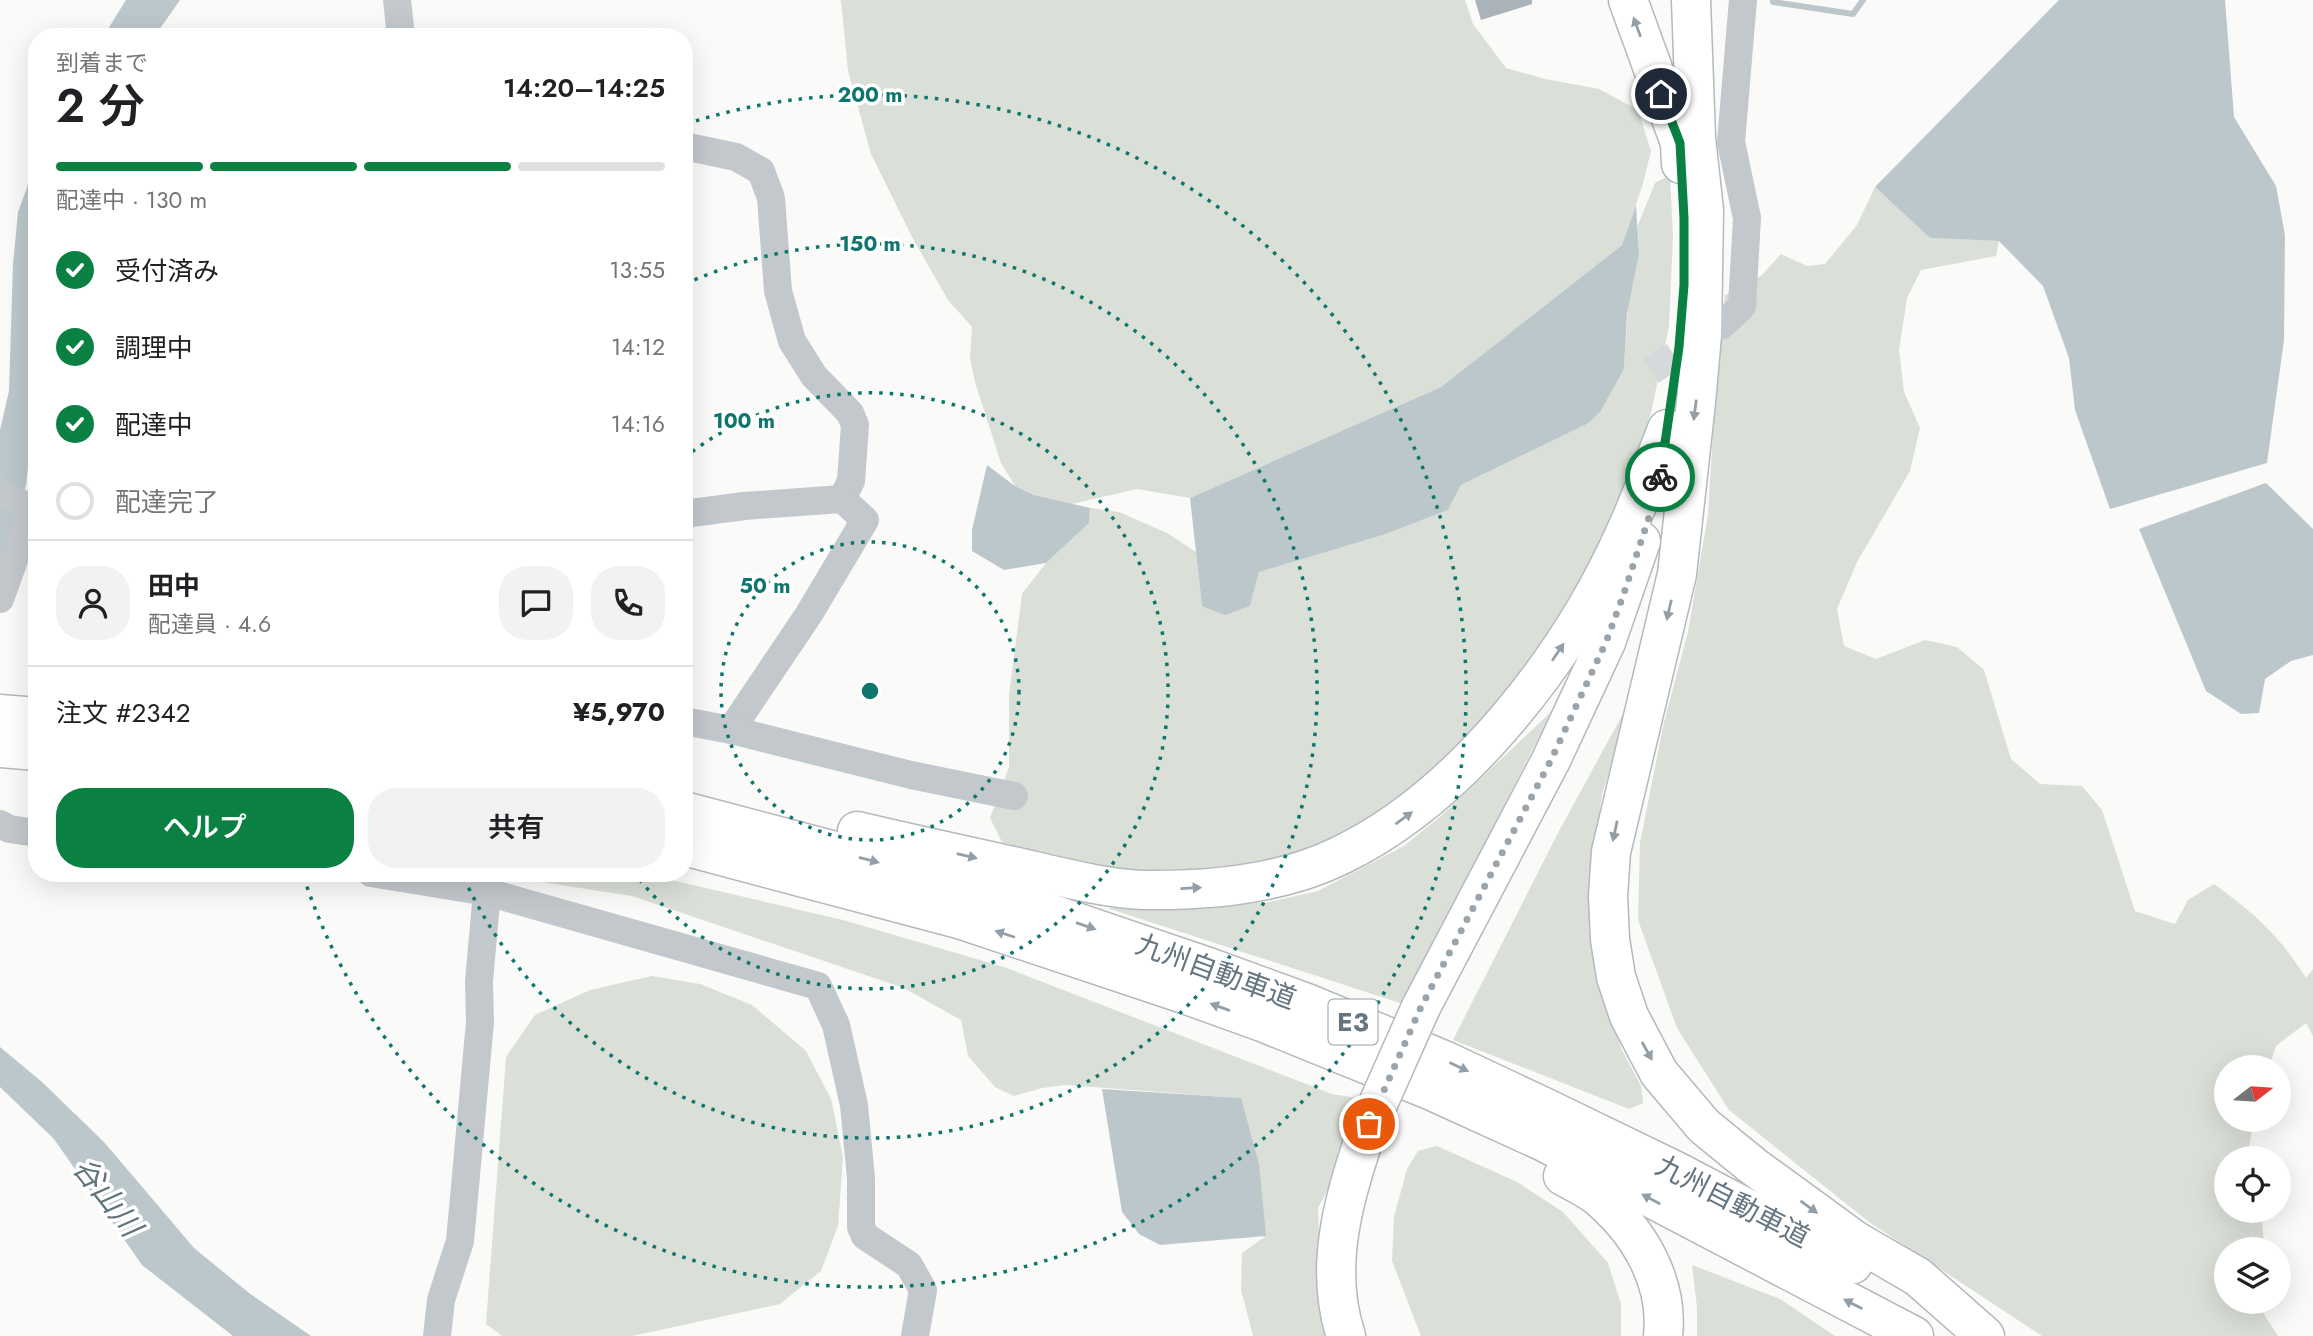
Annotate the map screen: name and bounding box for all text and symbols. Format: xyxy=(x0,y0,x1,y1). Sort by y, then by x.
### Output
one-way arrow xyxy=(1631,16,1642,37)
text: 到着まで xyxy=(56,46,148,80)
pin xyxy=(1631,64,1691,124)
text: 14:20–14:25 xyxy=(503,69,665,107)
text: 2 分 xyxy=(56,73,145,139)
icon: home xyxy=(1642,75,1680,113)
text: 200 m xyxy=(837,80,903,110)
text: 配達中 · 130 m xyxy=(56,183,207,217)
text: 150 m xyxy=(839,229,901,259)
icon: check xyxy=(56,251,94,289)
text: 受付済み xyxy=(115,252,219,290)
text: 13:55 xyxy=(609,253,665,287)
icon: check xyxy=(56,328,94,366)
text: 調理中 xyxy=(115,329,193,367)
text: 14:12 xyxy=(611,330,665,364)
one-way arrow xyxy=(1690,399,1701,421)
icon: check xyxy=(56,405,94,443)
text: 配達中 xyxy=(115,406,193,444)
text: 100 m xyxy=(713,406,775,436)
text: 14:16 xyxy=(611,407,665,441)
courier xyxy=(1625,442,1695,512)
icon: bike xyxy=(1641,458,1679,496)
text: 配達完了 xyxy=(115,483,219,521)
button: person xyxy=(56,566,130,640)
button: chat xyxy=(499,566,573,640)
button: phone xyxy=(591,566,665,640)
text: 田中 xyxy=(148,567,200,605)
text: 50 m xyxy=(740,571,790,601)
one-way arrow xyxy=(1663,599,1674,621)
text: 配達員 · 4.6 xyxy=(148,607,271,641)
one-way arrow xyxy=(1551,643,1565,661)
centre of rings xyxy=(858,679,882,703)
text: ¥5,970 xyxy=(573,693,665,731)
text: 注文 #2342 xyxy=(56,694,190,732)
button: ヘルプ xyxy=(56,788,354,868)
button: 共有 xyxy=(368,788,665,868)
one-way arrow xyxy=(1394,811,1413,825)
one-way arrow xyxy=(1610,820,1621,842)
one-way arrow xyxy=(956,851,978,862)
one-way arrow xyxy=(858,856,879,866)
one-way arrow xyxy=(1180,883,1202,894)
one-way arrow xyxy=(1076,921,1097,931)
street label: 九州自動車道 xyxy=(1130,923,1302,1019)
one-way arrow xyxy=(994,929,1015,939)
road number: E3 xyxy=(1328,1000,1378,1044)
one-way arrow xyxy=(1210,1001,1231,1012)
one-way arrow xyxy=(1641,1041,1653,1060)
north arrow xyxy=(2214,1055,2291,1132)
map controls xyxy=(2214,1055,2291,1314)
one-way arrow xyxy=(1449,1062,1469,1073)
pin xyxy=(1339,1094,1399,1154)
icon: bag xyxy=(1350,1105,1388,1143)
street label: 九州自動車道 xyxy=(1649,1145,1817,1258)
button: locate xyxy=(2214,1146,2291,1223)
water label: 谷山川 xyxy=(63,1148,154,1248)
one-way arrow xyxy=(1641,1194,1661,1206)
one-way arrow xyxy=(1800,1200,1818,1214)
button: layers xyxy=(2214,1237,2291,1314)
one-way arrow xyxy=(1844,1298,1863,1310)

